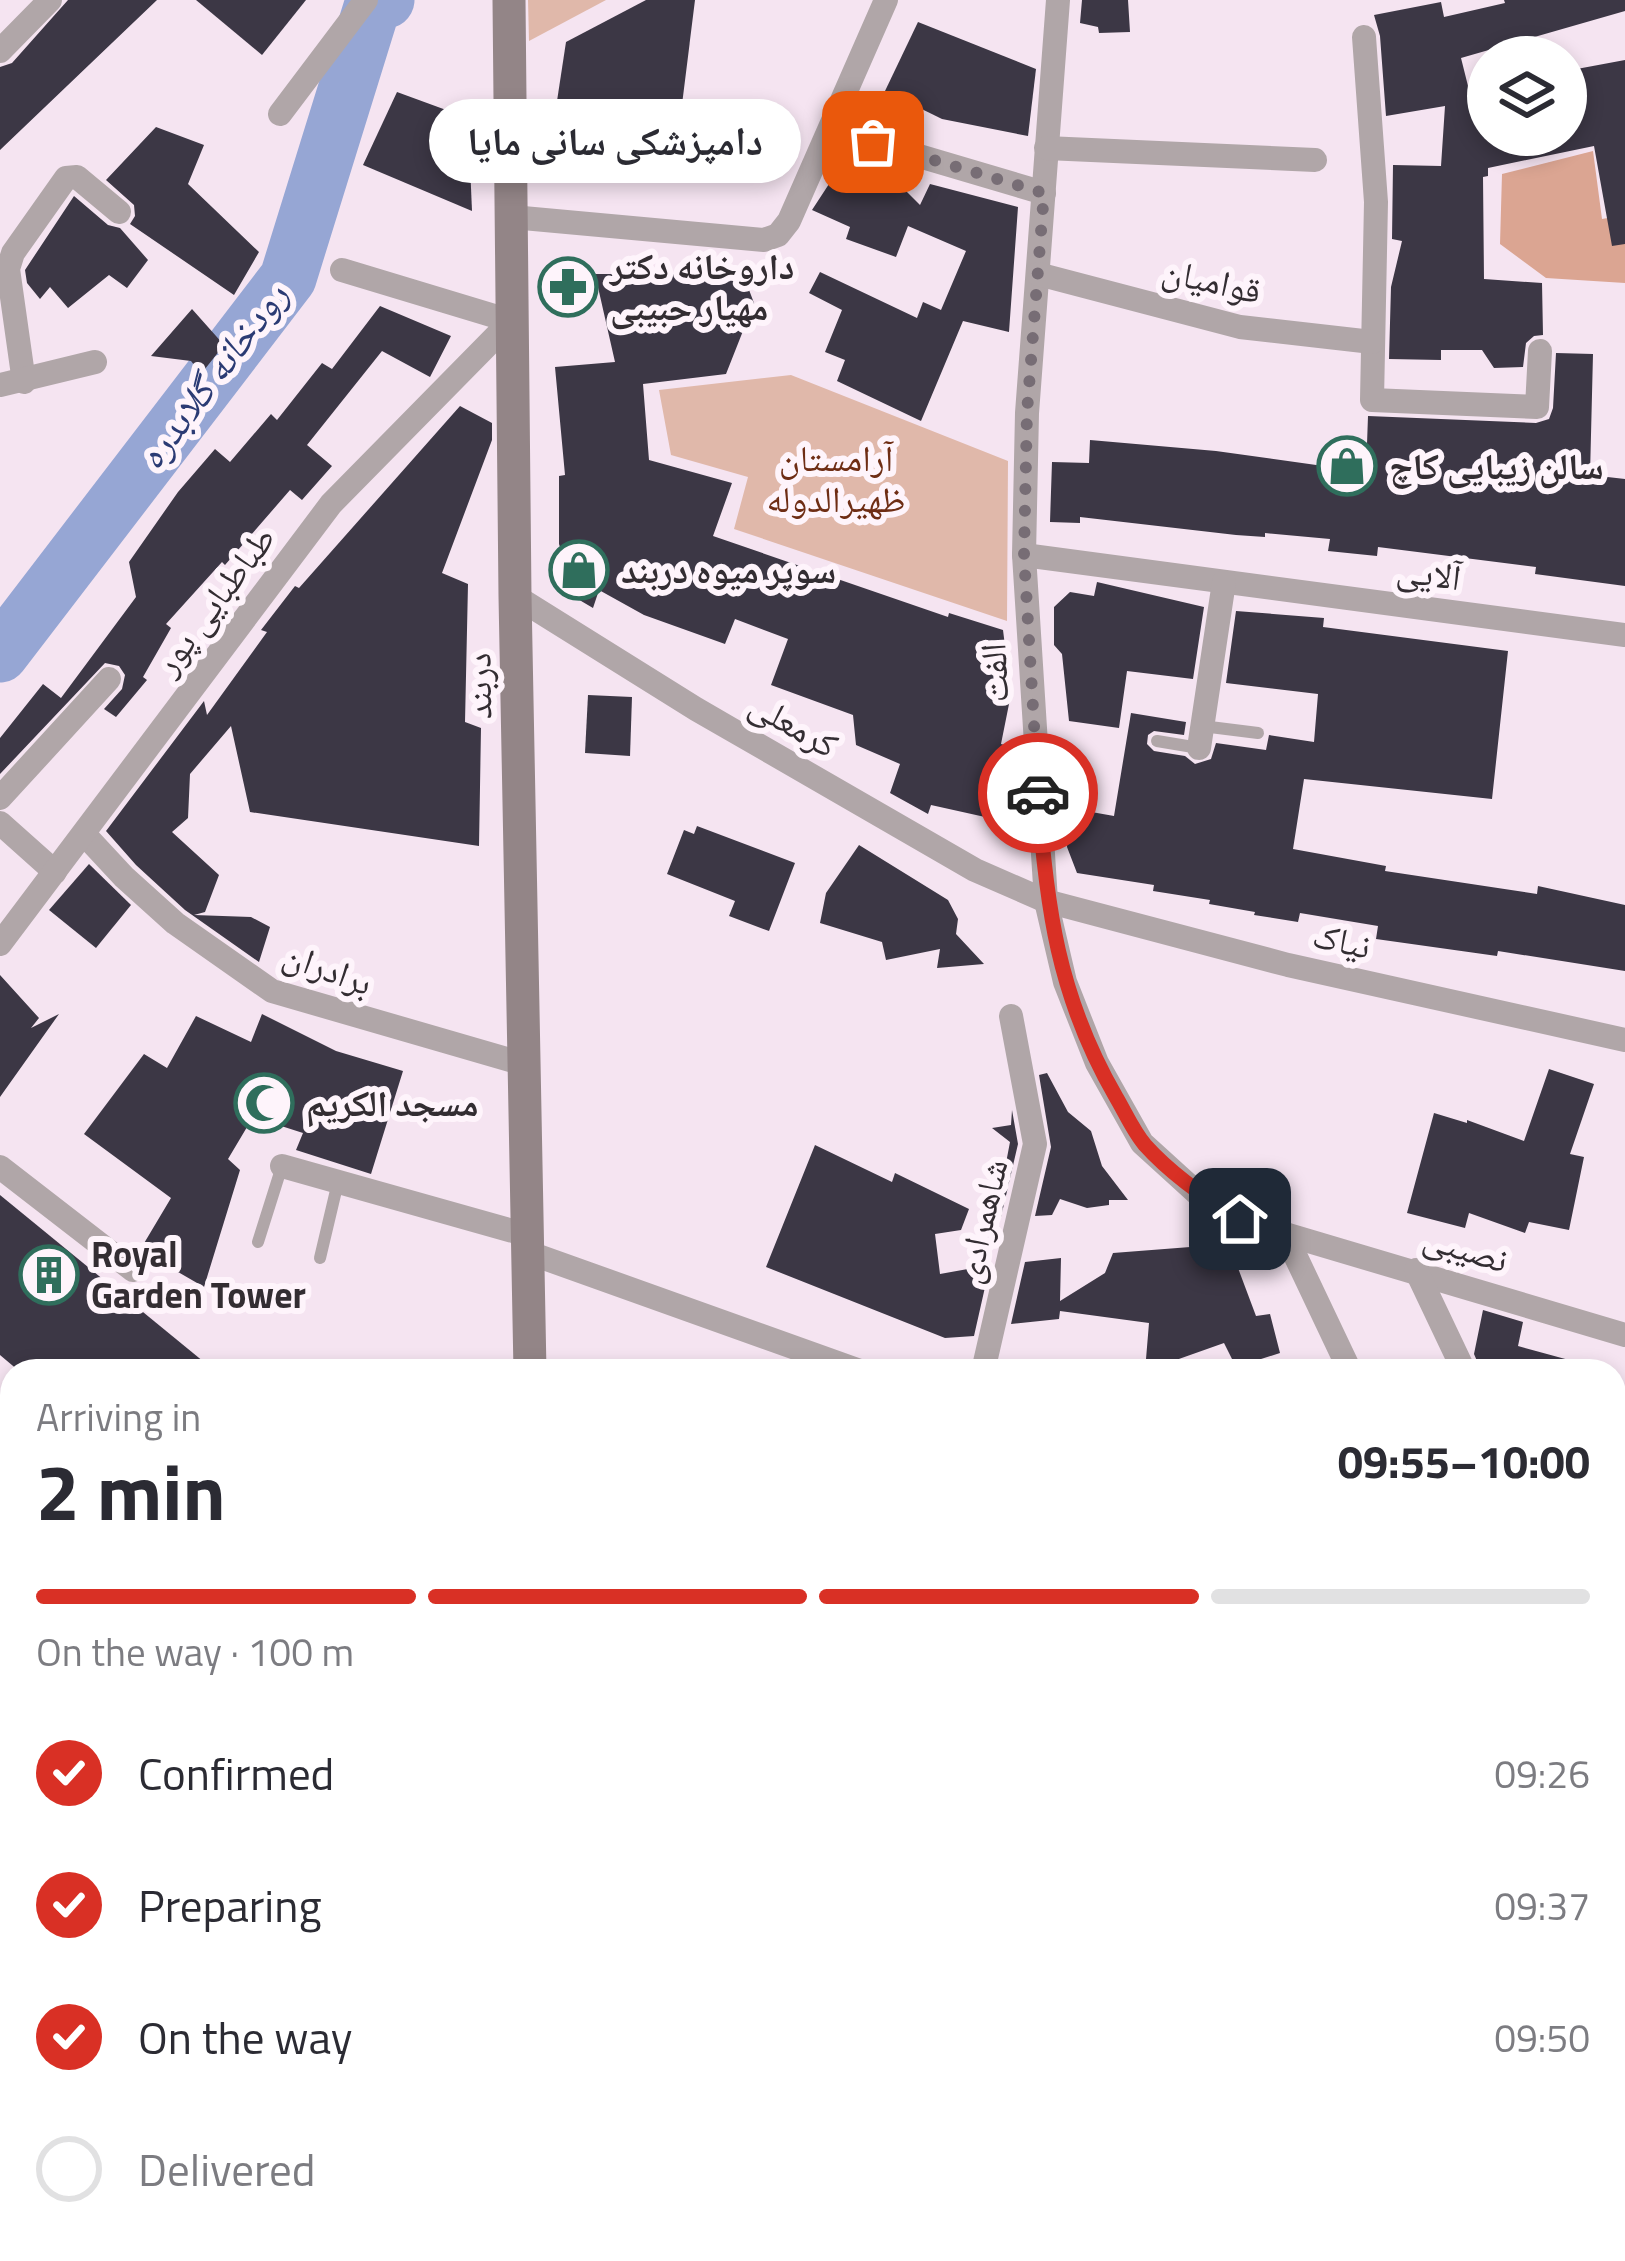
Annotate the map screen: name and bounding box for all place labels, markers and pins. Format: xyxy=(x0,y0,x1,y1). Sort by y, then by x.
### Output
pin xyxy=(822,91,924,193)
callout: دامپزشکی سانی مایا xyxy=(429,100,801,184)
place label: داروخانه دکتر مهیار حبیبی xyxy=(608,238,794,334)
pharmacy icon: داروخانه دکتر مهیار حبیبی xyxy=(537,256,599,318)
shop icon: سالن زیبایی کاچ xyxy=(1316,435,1378,497)
place label: سالن زیبایی کاچ xyxy=(1389,438,1604,493)
shop icon: سوپر میوه دربند xyxy=(548,539,610,601)
place label: سوپر میوه دربند xyxy=(621,542,836,597)
mosque icon: مسجد الکریم xyxy=(233,1072,295,1134)
place label: مسجد الکریم xyxy=(306,1075,479,1130)
pin xyxy=(1189,1168,1291,1270)
place label: Royal Garden Tower xyxy=(91,1226,306,1322)
building icon: Royal Garden Tower xyxy=(18,1244,80,1306)

